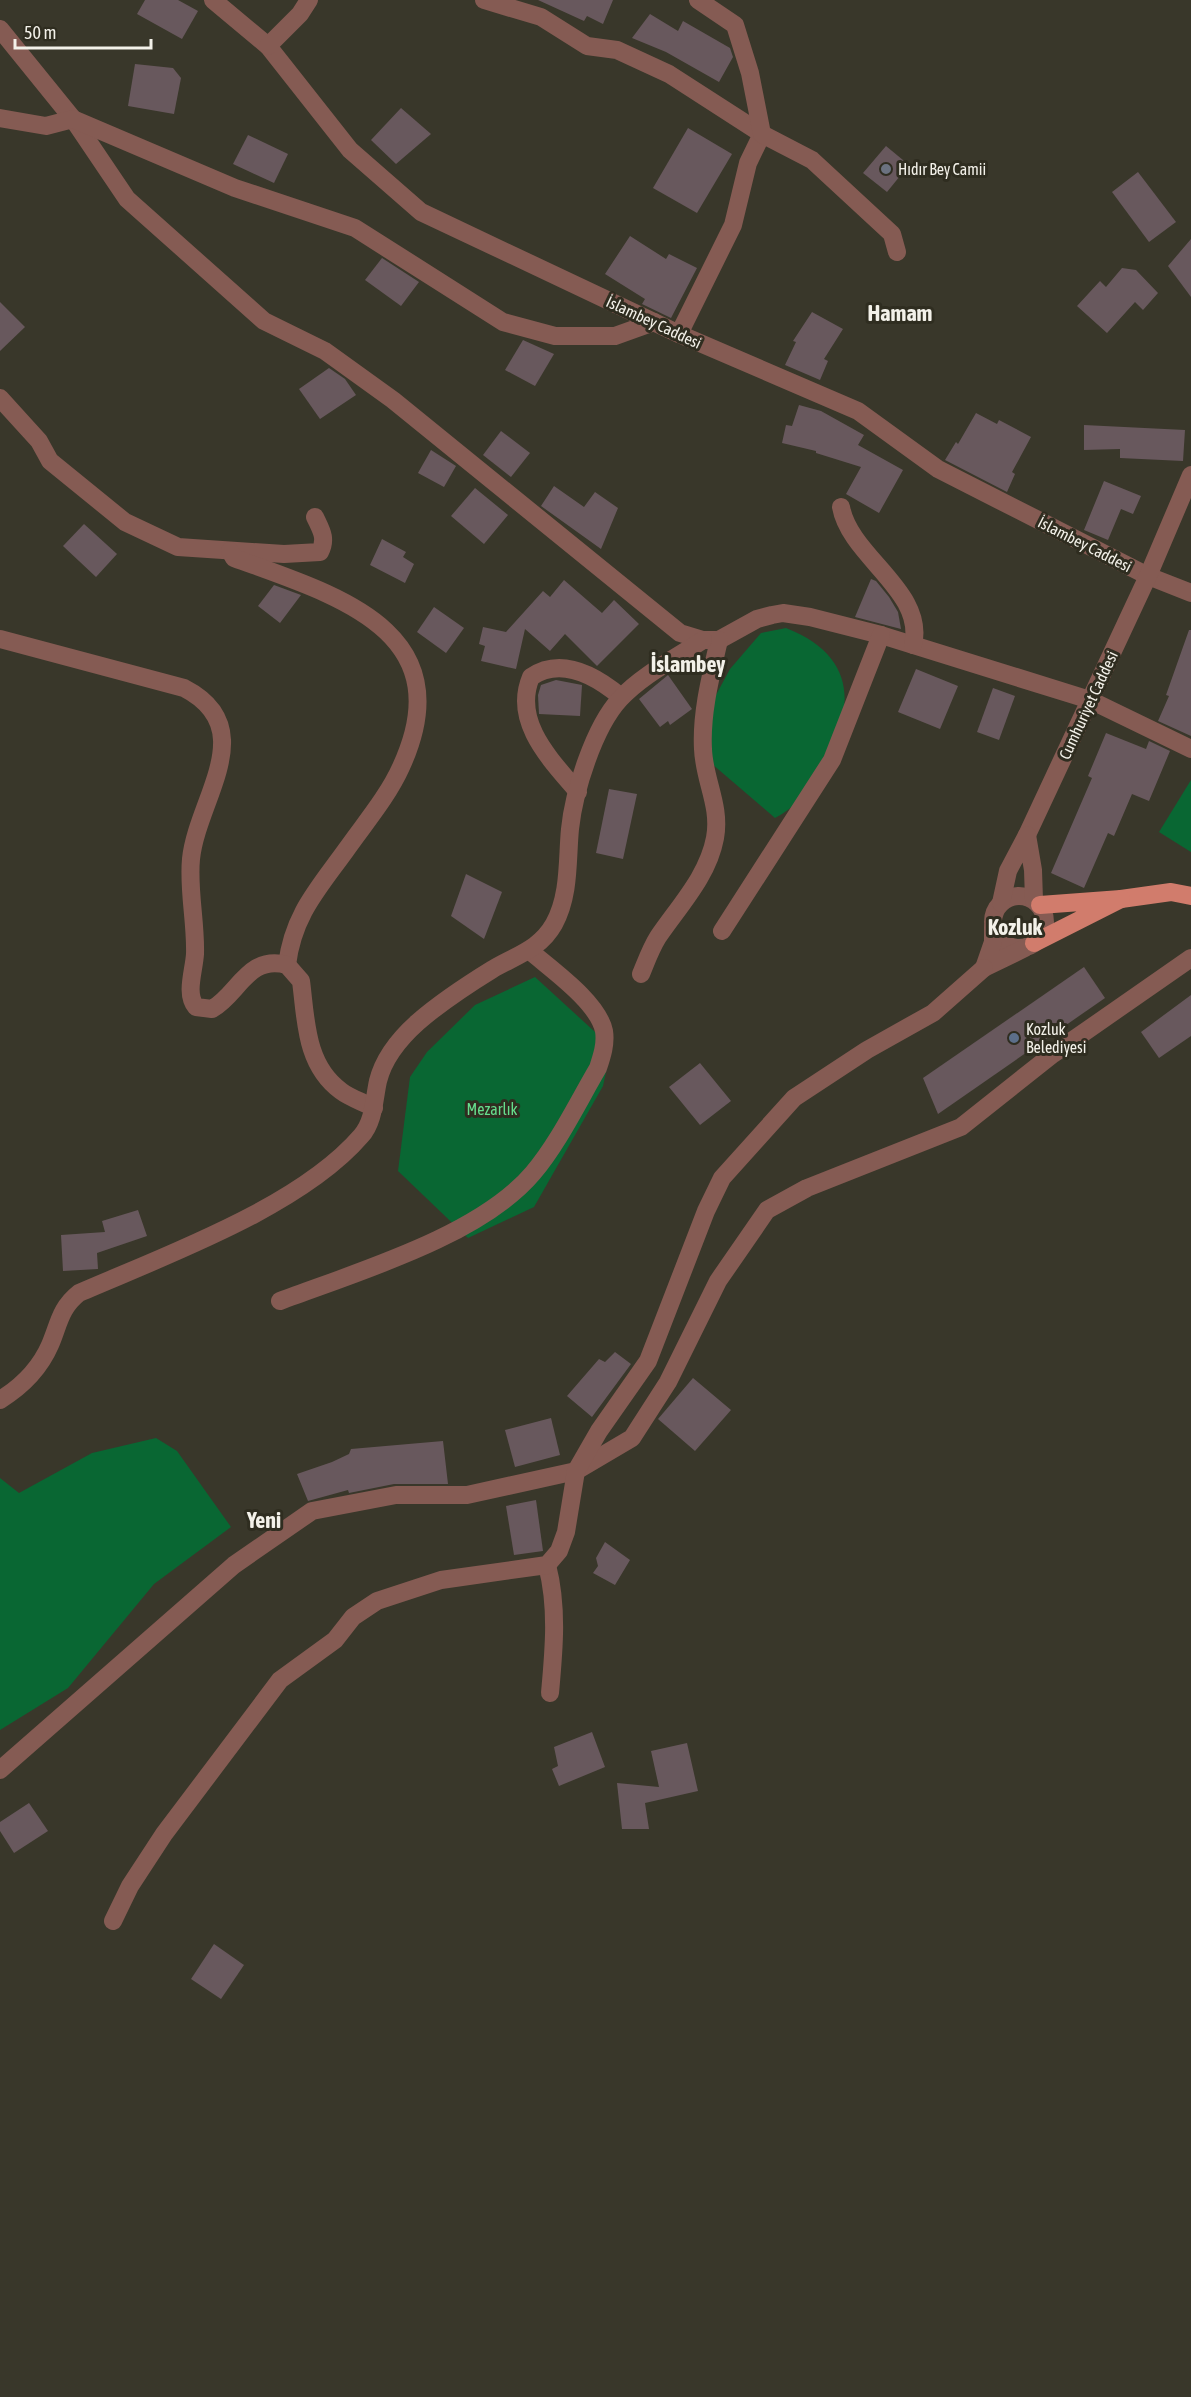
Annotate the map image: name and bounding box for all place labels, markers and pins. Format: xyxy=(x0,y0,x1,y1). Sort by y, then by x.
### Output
place label: Hıdır Bey Camii xyxy=(898,160,986,179)
marker: Hıdır Bey Camii xyxy=(879,162,893,176)
place label: Kozluk Belediyesi xyxy=(1026,1020,1086,1057)
marker: Kozluk Belediyesi xyxy=(1007,1031,1021,1045)

